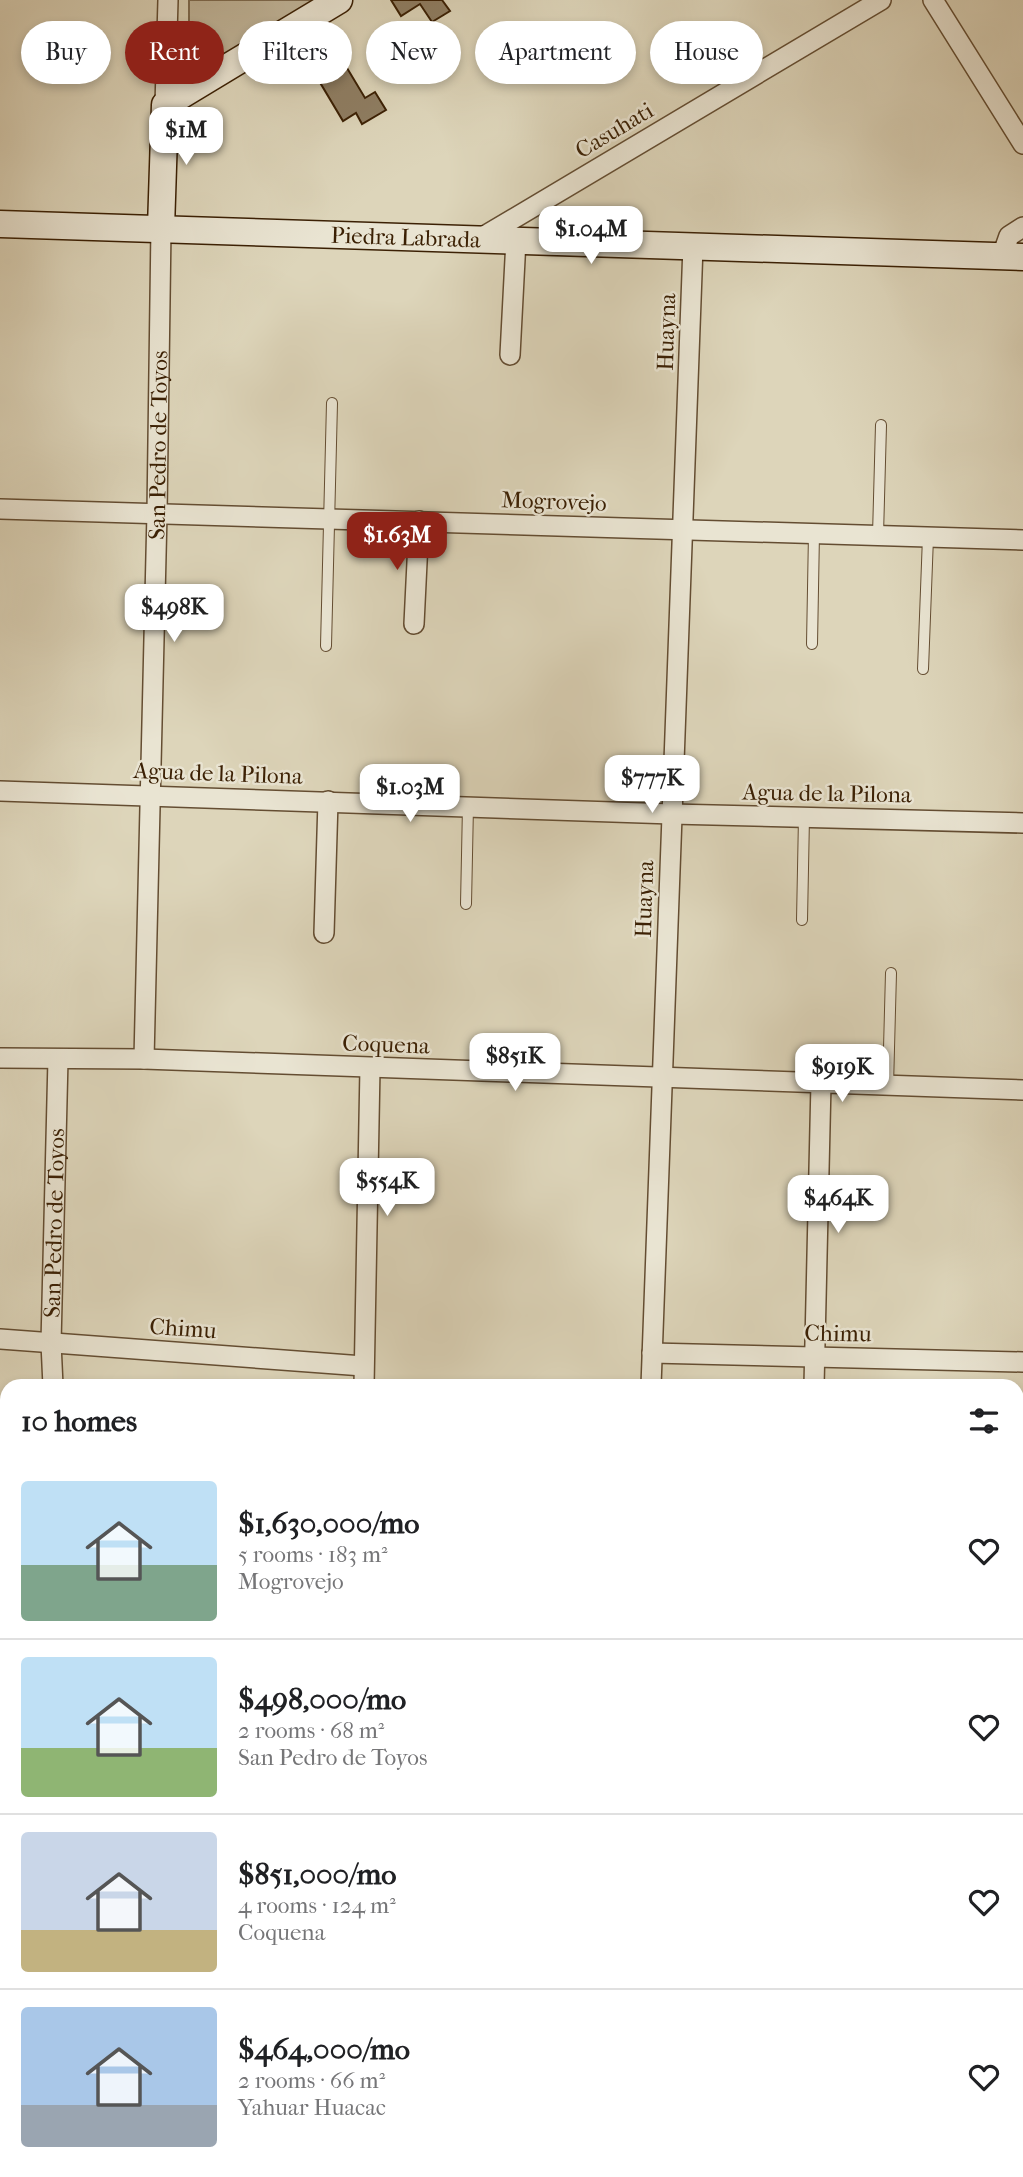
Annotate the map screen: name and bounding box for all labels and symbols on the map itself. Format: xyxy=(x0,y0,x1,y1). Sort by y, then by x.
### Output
street label: Casuhati xyxy=(570,97,658,164)
pin: $1M xyxy=(152,108,220,167)
pin: $1.04M xyxy=(534,206,648,266)
street label: Piedra Labrada xyxy=(330,222,481,254)
street label: Huayna xyxy=(652,293,681,371)
street label: San Pedro de Toyos xyxy=(143,350,173,540)
street label: Mogrovejo xyxy=(501,486,607,517)
pin: $1.63M xyxy=(340,512,454,572)
pin: $498K xyxy=(125,584,223,644)
pin: $777K xyxy=(603,756,701,815)
street label: Agua de la Pilona xyxy=(132,757,303,790)
pin: $1.03M xyxy=(353,764,467,824)
street label: Agua de la Pilona xyxy=(741,779,912,808)
street label: Huayna xyxy=(630,860,659,938)
street label: Coquena xyxy=(342,1029,430,1060)
pin: $851K xyxy=(466,1034,564,1093)
pin: $919K xyxy=(793,1044,891,1104)
street label: San Pedro de Toyos xyxy=(39,1128,70,1318)
pin: $554K xyxy=(338,1158,436,1218)
pin: $464K xyxy=(789,1176,887,1235)
street label: Chimu xyxy=(149,1313,217,1344)
street label: Chimu xyxy=(804,1319,872,1348)

